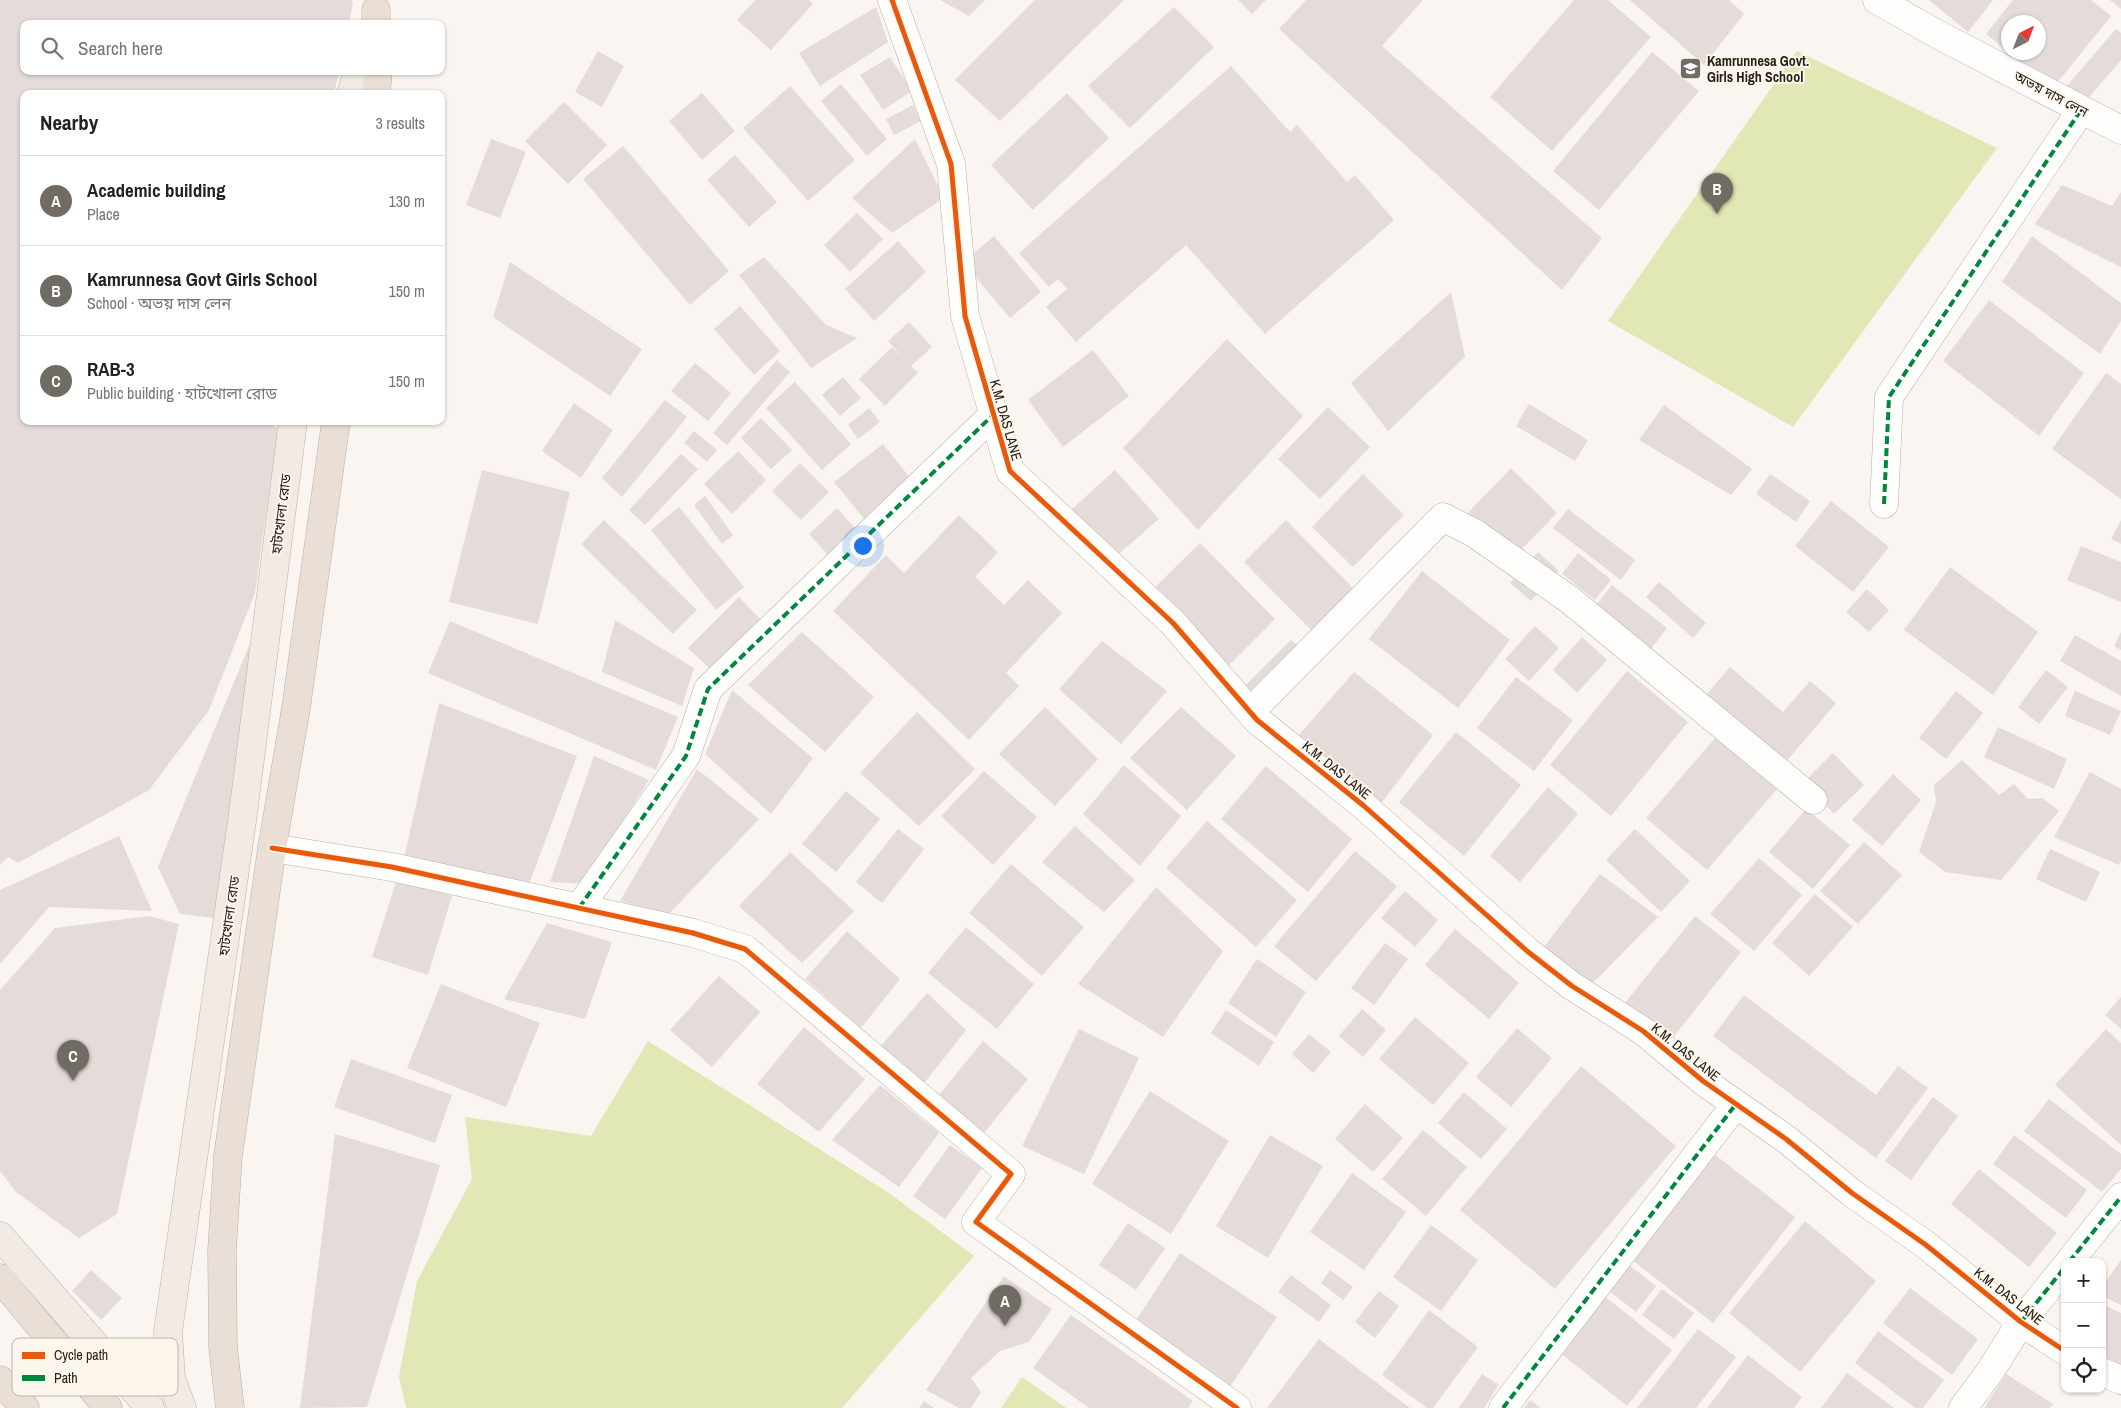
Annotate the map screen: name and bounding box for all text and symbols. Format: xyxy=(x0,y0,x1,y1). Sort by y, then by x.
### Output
north arrow xyxy=(2001,15,2046,60)
search box xyxy=(20,20,445,75)
icon: search xyxy=(38,34,66,62)
text: Search here xyxy=(78,35,163,61)
place label: Kamrunnesa Govt. Girls High School xyxy=(1707,52,1809,86)
school or university icon: Kamrunnesa Govt. Girls High School xyxy=(1679,57,1703,81)
street label: অভয় দাস লেন xyxy=(2010,66,2092,121)
text: Nearby xyxy=(40,108,98,137)
text: 3 results xyxy=(375,112,425,134)
pin: B xyxy=(1701,173,1733,214)
text: Academic building xyxy=(87,177,226,203)
text: A xyxy=(51,190,61,212)
text: 130 m xyxy=(389,190,425,212)
text: Place xyxy=(87,203,120,225)
text: Kamrunnesa Govt Girls School xyxy=(87,266,317,292)
text: B xyxy=(51,280,61,302)
text: 150 m xyxy=(389,280,425,302)
text: School · অভয় দাস লেন xyxy=(87,292,231,314)
text: RAB-3 xyxy=(87,356,135,382)
text: C xyxy=(51,370,61,392)
text: 150 m xyxy=(389,370,425,392)
street label: K.M. DAS LANE xyxy=(986,377,1026,463)
text: Public building · হাটখোলা রোড xyxy=(87,382,277,404)
street label: হাটখোলা রোড xyxy=(267,472,295,556)
your location xyxy=(850,533,876,559)
street label: K.M. DAS LANE xyxy=(1299,737,1375,803)
street label: হাটখোলা রোড xyxy=(214,874,244,958)
street label: K.M. DAS LANE xyxy=(1648,1019,1724,1085)
pin: C xyxy=(57,1040,89,1081)
map controls xyxy=(2061,1258,2106,1393)
button: + xyxy=(2061,1258,2106,1303)
street label: K.M. DAS LANE xyxy=(1971,1263,2047,1329)
pin: A xyxy=(989,1285,1021,1326)
button: − xyxy=(2061,1303,2106,1348)
legend xyxy=(12,1338,178,1396)
text: Cycle path xyxy=(54,1346,108,1364)
button: locate xyxy=(2061,1348,2106,1393)
text: Path xyxy=(54,1369,78,1387)

